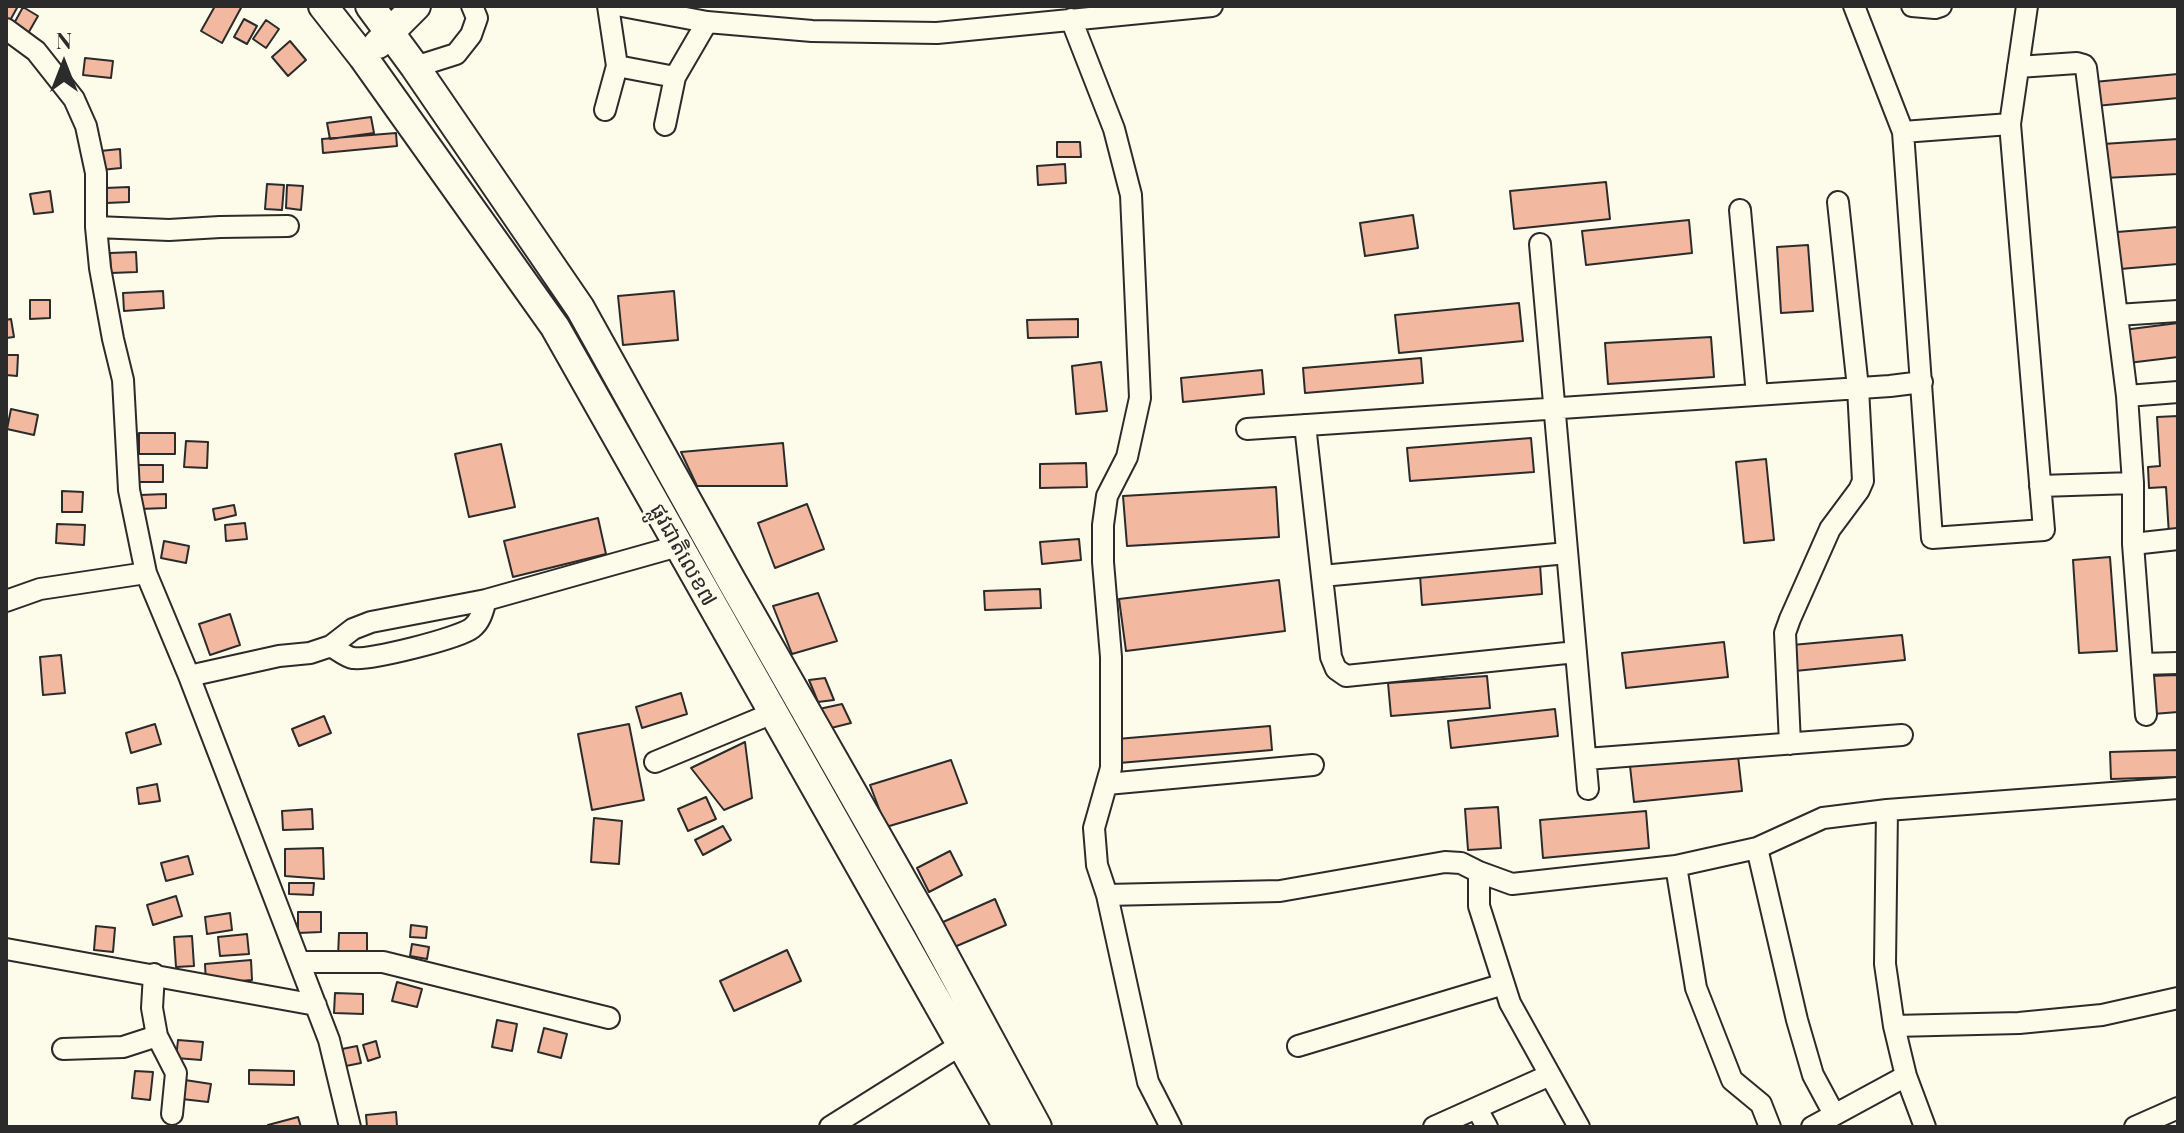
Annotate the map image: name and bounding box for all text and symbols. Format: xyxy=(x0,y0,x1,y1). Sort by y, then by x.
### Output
north arrow xyxy=(24,24,104,104)
text: N xyxy=(56,25,72,55)
street label: ផ្លូវជាតិលេខ៧ xyxy=(644,499,722,611)

